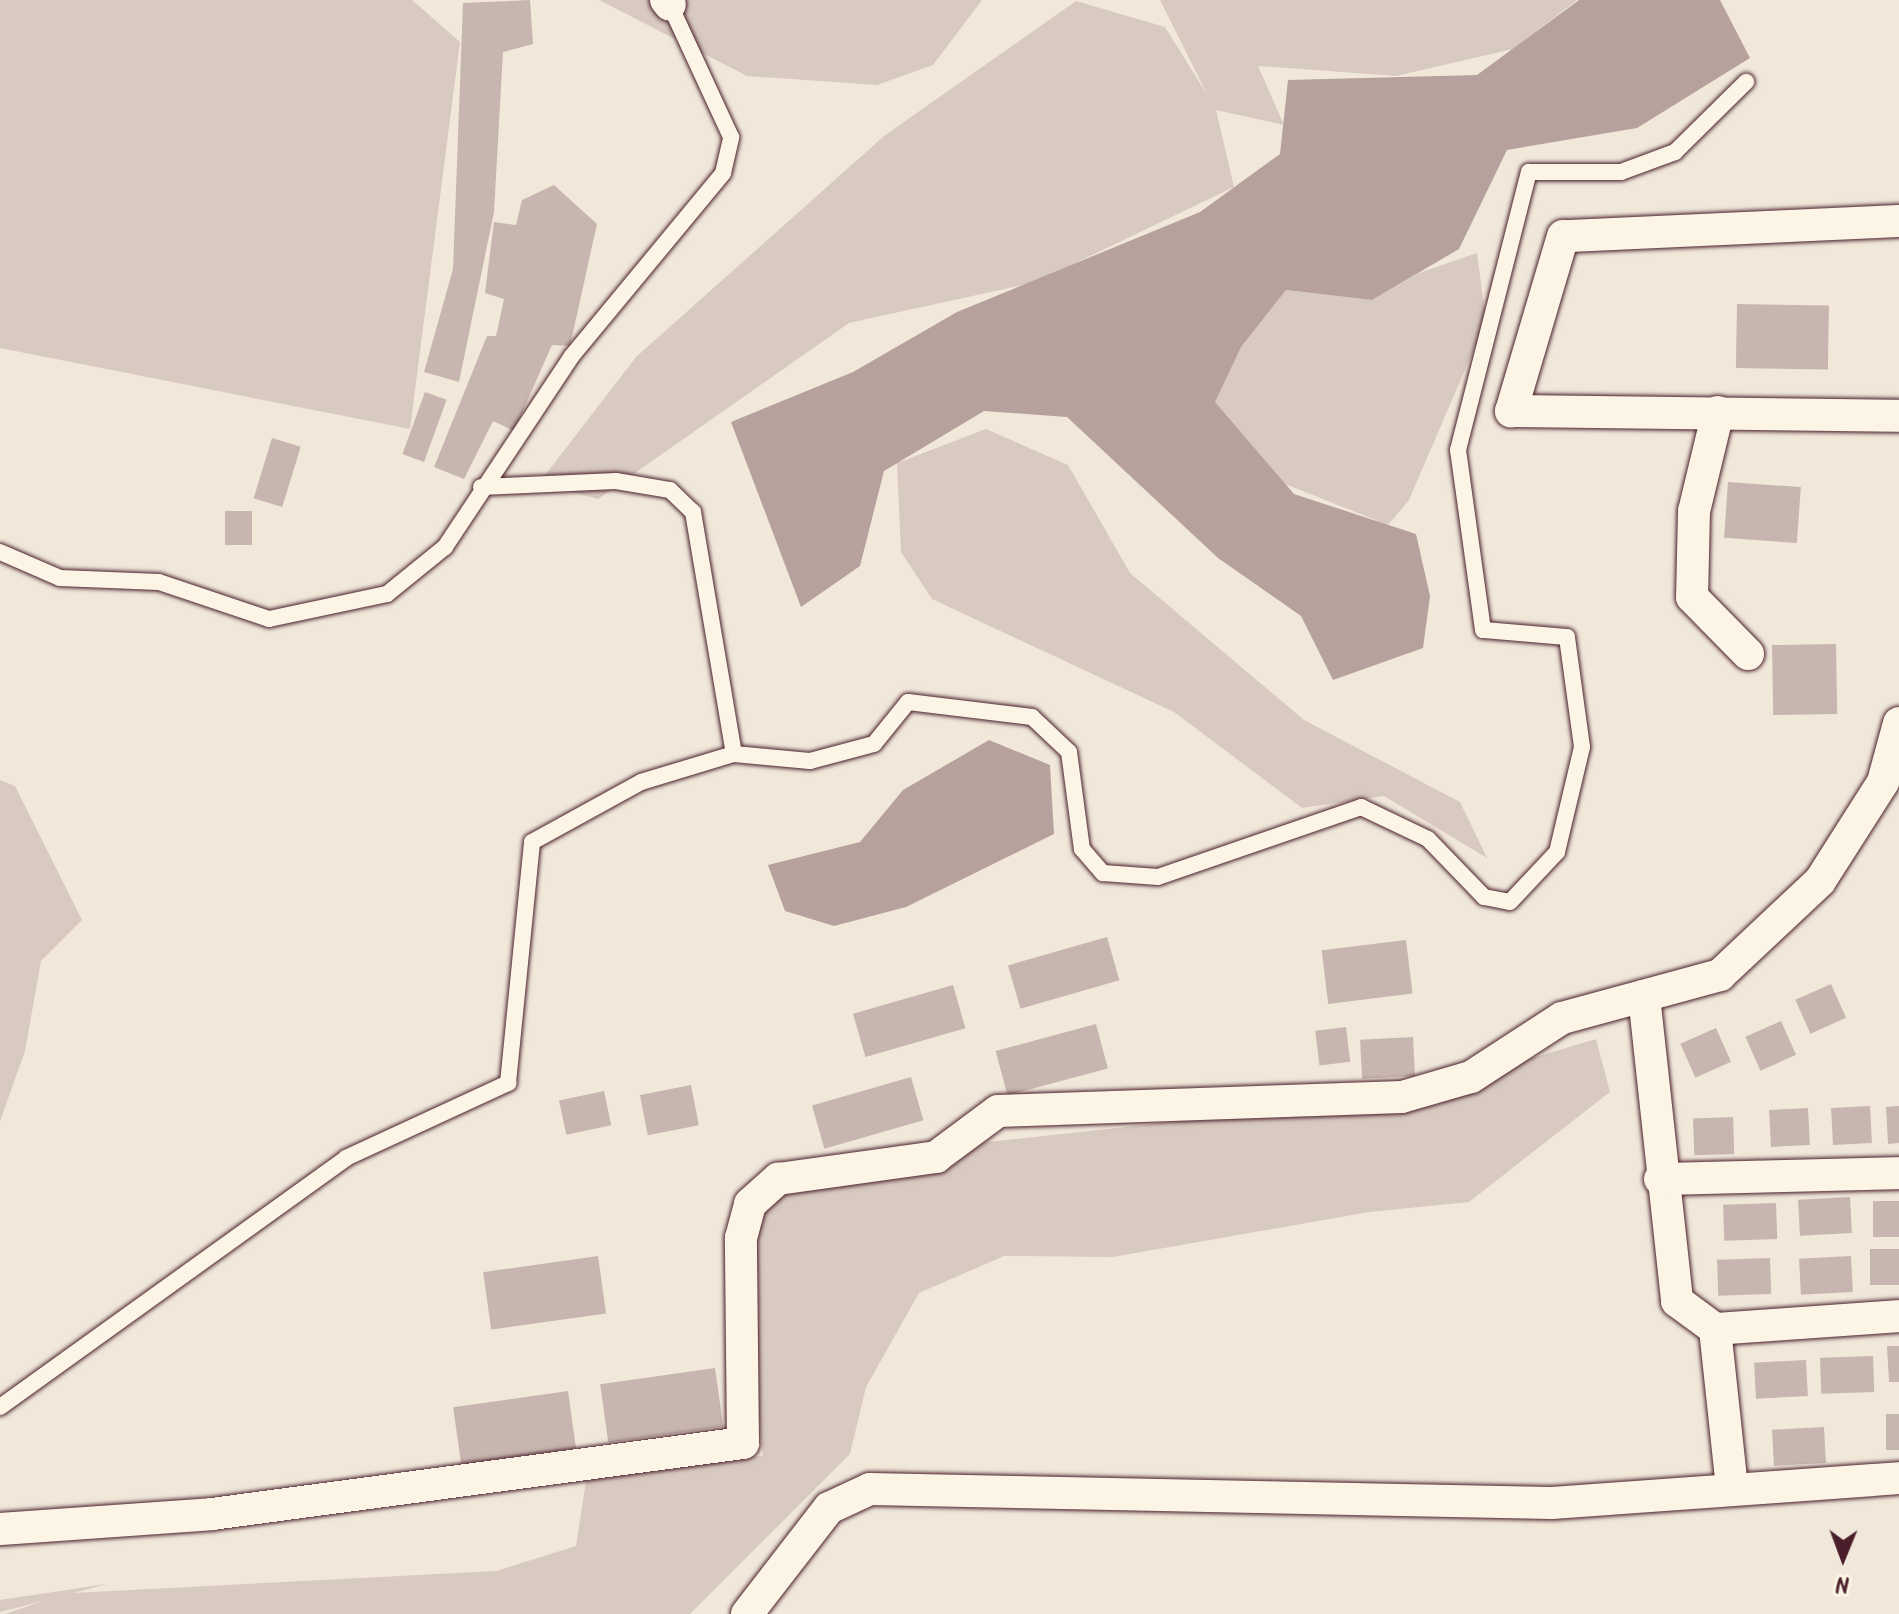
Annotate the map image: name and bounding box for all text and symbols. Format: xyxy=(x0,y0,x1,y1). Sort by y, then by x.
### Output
north arrow xyxy=(1803,1518,1883,1598)
text: N xyxy=(1835,1565,1850,1600)

